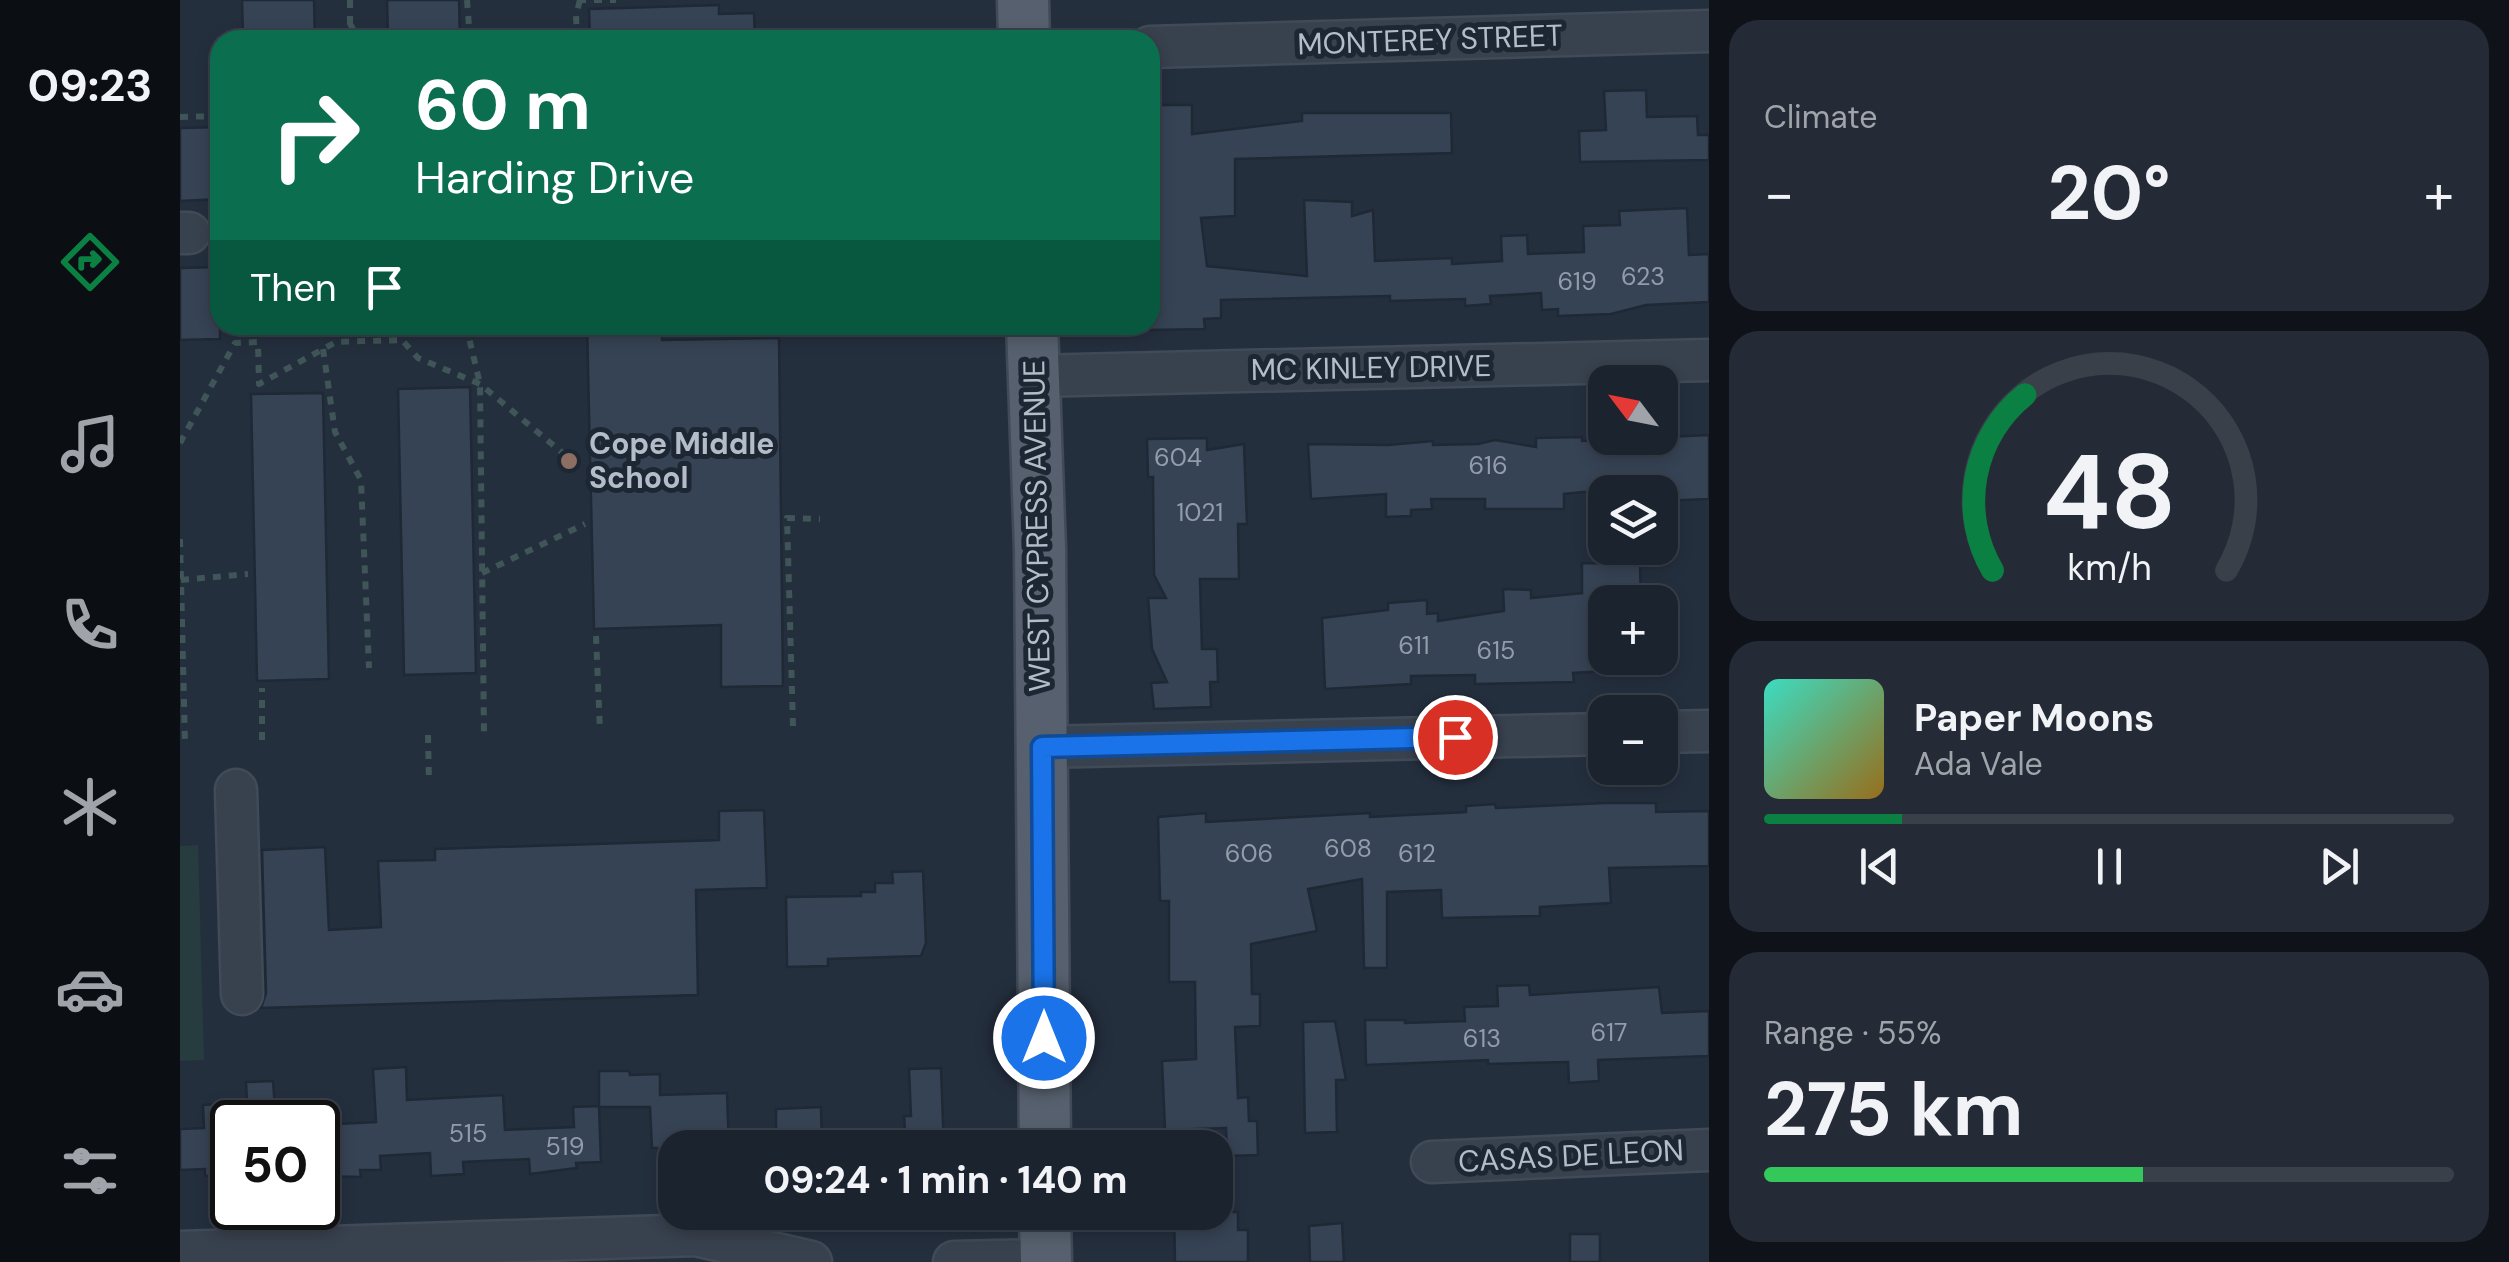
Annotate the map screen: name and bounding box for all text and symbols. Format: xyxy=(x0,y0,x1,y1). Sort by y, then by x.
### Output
street label: MONTEREY STREET xyxy=(1297,15,1563,64)
text: 09:23 xyxy=(28,56,152,115)
text: 60 m xyxy=(415,60,591,151)
icon: right xyxy=(250,70,380,200)
text: Climate xyxy=(1764,96,1878,138)
text: 20° xyxy=(2048,145,2171,242)
text: Harding Drive xyxy=(415,148,694,207)
text: − xyxy=(1764,158,1794,230)
text: + xyxy=(2424,158,2454,230)
icon: directions xyxy=(55,227,125,297)
icon: arrive xyxy=(357,260,412,315)
house number: 623 xyxy=(1621,260,1665,293)
text: Then xyxy=(250,263,337,313)
house number: 619 xyxy=(1557,265,1597,298)
street label: MC KINLEY DRIVE xyxy=(1250,346,1492,389)
street label: WEST CYPRESS AVENUE xyxy=(1014,360,1059,692)
north arrow xyxy=(1588,365,1678,455)
map controls xyxy=(1588,365,1678,785)
icon: music xyxy=(55,409,125,479)
place label: Cope Middle School xyxy=(589,424,774,497)
text: 48 xyxy=(2042,425,2176,560)
house number: 604 xyxy=(1154,441,1202,474)
house number: 616 xyxy=(1468,449,1508,482)
marker: Cope Middle School xyxy=(558,450,580,472)
button: layers xyxy=(1588,475,1678,565)
house number: 1021 xyxy=(1177,496,1223,529)
text: km/h xyxy=(2067,545,2151,591)
button: + xyxy=(1588,585,1678,675)
icon: phone xyxy=(55,590,125,660)
house number: 611 xyxy=(1398,629,1430,662)
house number: 615 xyxy=(1477,634,1515,667)
text: Paper Moons xyxy=(1914,693,2154,743)
pin xyxy=(1413,695,1498,780)
button: − xyxy=(1588,695,1678,785)
icon: arrive xyxy=(1428,710,1483,765)
text: Ada Vale xyxy=(1914,743,2043,785)
icon: climate xyxy=(55,772,125,842)
house number: 608 xyxy=(1324,832,1372,865)
house number: 606 xyxy=(1225,837,1273,870)
house number: 612 xyxy=(1398,837,1436,870)
icon: previous xyxy=(1852,839,1907,894)
icon: pause xyxy=(2082,839,2137,894)
icon: next xyxy=(2312,839,2367,894)
icon: car xyxy=(55,954,125,1024)
position arrow xyxy=(992,986,1096,1090)
text: Range · 55% xyxy=(1764,1012,1941,1054)
house number: 617 xyxy=(1591,1016,1627,1049)
house number: 613 xyxy=(1463,1022,1501,1055)
text: 275 km xyxy=(1764,1061,2023,1158)
speed limit sign: 50 xyxy=(210,1100,340,1230)
house number: 515 xyxy=(449,1117,487,1150)
house number: 519 xyxy=(546,1130,584,1163)
street label: CASAS DE LEON xyxy=(1457,1130,1685,1181)
icon: filters xyxy=(55,1136,125,1206)
text: 09:24 · 1 min · 140 m xyxy=(763,1155,1128,1205)

